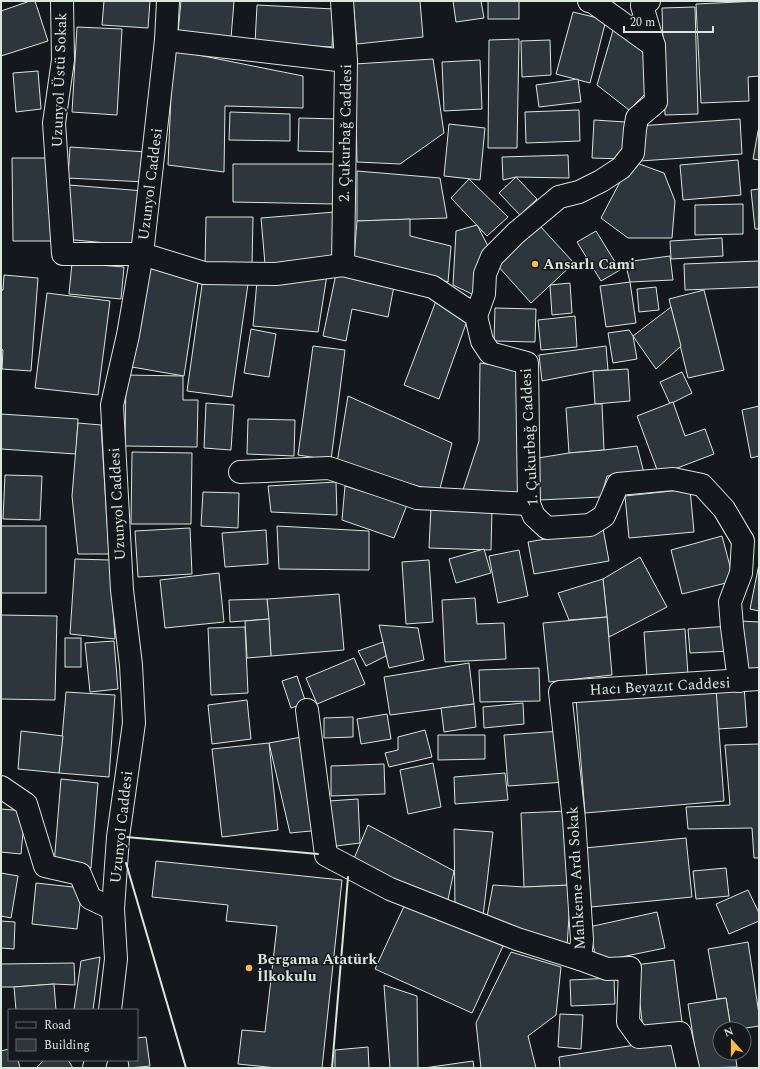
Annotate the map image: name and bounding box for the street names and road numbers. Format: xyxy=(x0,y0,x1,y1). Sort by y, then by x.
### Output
street label: Uzunyol Üstü Sokak xyxy=(46,12,73,148)
street label: 2. Çukurbağ Caddesi xyxy=(333,64,358,202)
street label: Uzunyol Caddesi xyxy=(132,127,169,242)
street label: 1. Çukurbağ Caddesi xyxy=(514,367,545,506)
street label: Uzunyol Caddesi xyxy=(103,447,132,561)
street label: Hacı Beyazıt Caddesi xyxy=(589,671,731,702)
street label: Uzunyol Caddesi xyxy=(104,770,139,884)
street label: Mahkeme Ardı Sokak xyxy=(561,806,592,950)

